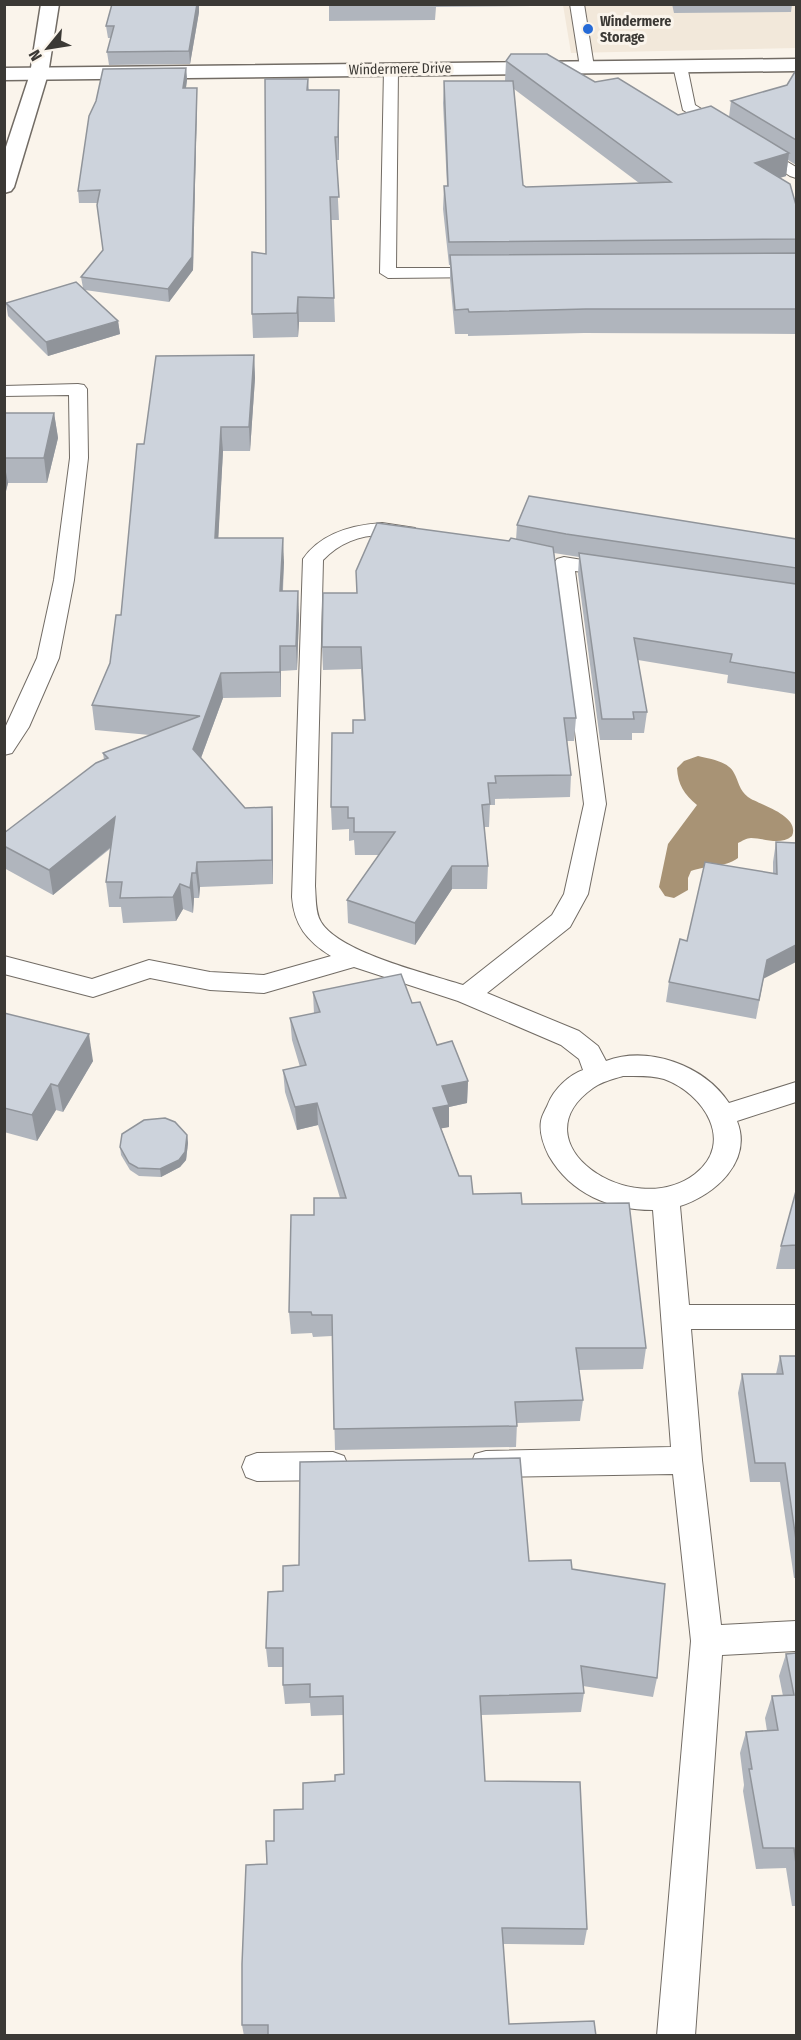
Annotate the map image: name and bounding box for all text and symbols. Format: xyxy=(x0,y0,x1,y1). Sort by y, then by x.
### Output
place label: Windermere Storage xyxy=(600,13,671,46)
north arrow xyxy=(18,18,78,78)
marker: Windermere Storage xyxy=(581,22,595,36)
text: N xyxy=(25,46,46,64)
street label: Windermere Drive xyxy=(349,60,452,78)

